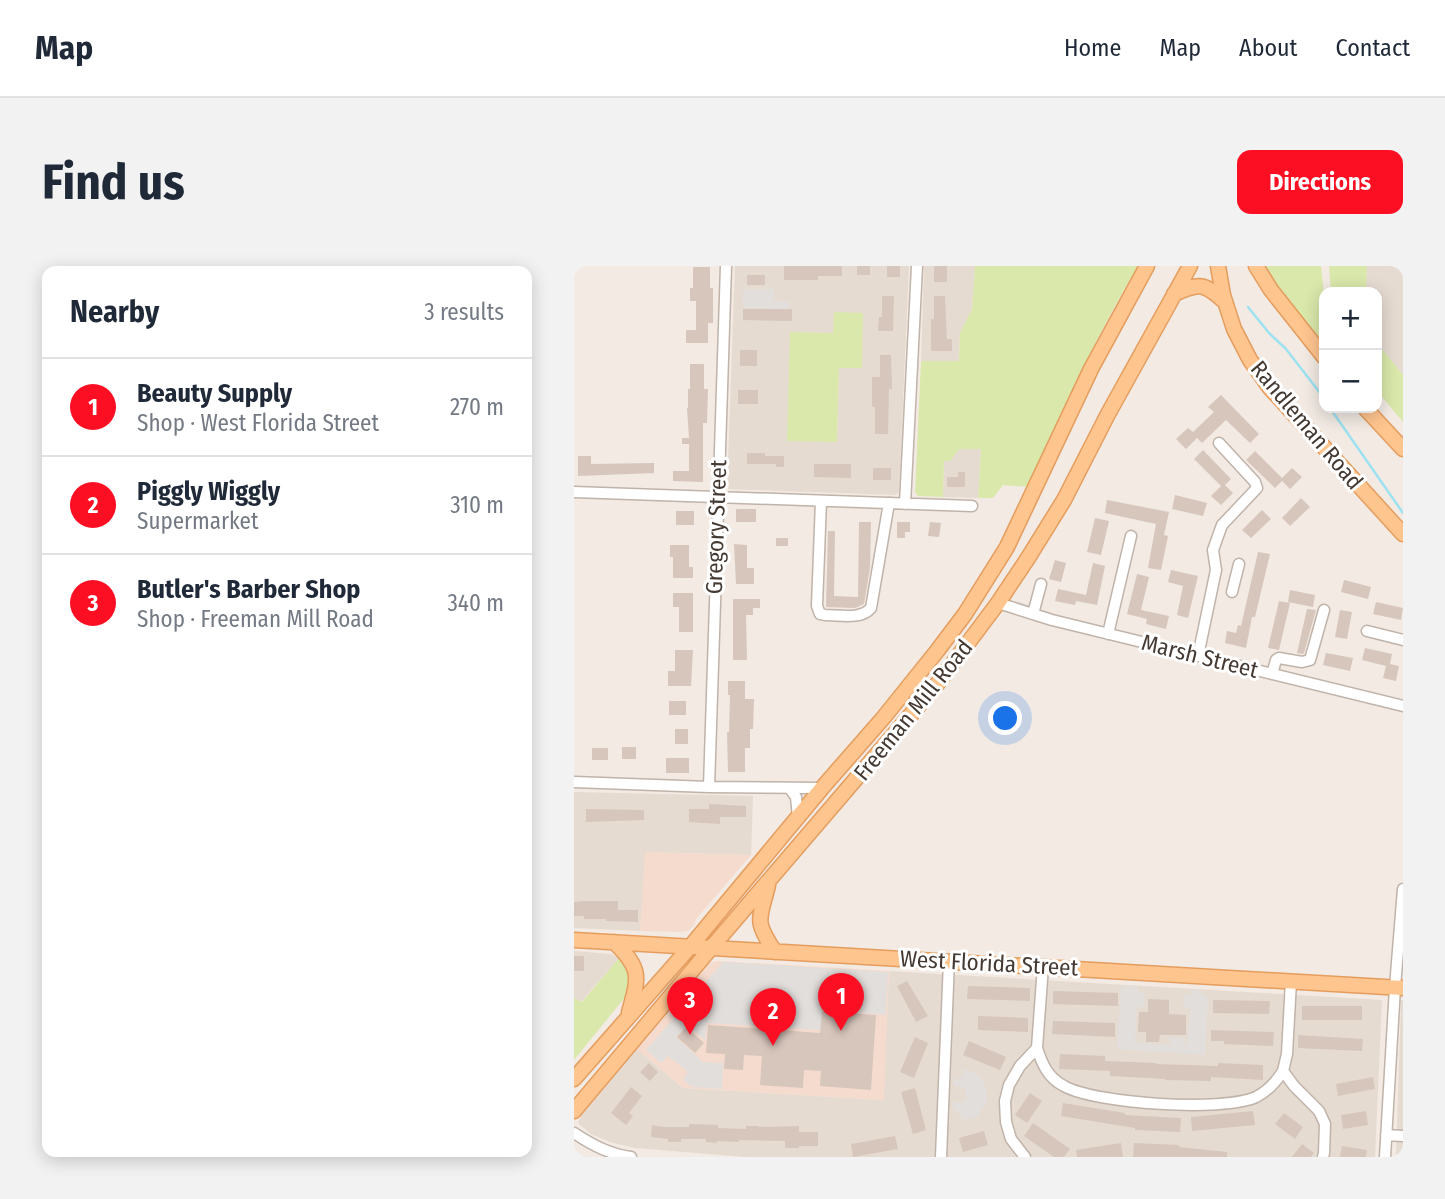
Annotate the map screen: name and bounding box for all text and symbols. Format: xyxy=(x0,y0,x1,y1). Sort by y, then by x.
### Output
text: Map xyxy=(35,28,93,68)
text: Home xyxy=(1064,34,1121,62)
text: Map xyxy=(1159,34,1201,62)
text: About xyxy=(1239,34,1297,62)
text: Contact xyxy=(1335,34,1410,62)
button: Directions xyxy=(1237,150,1403,214)
text: Find us xyxy=(42,153,185,212)
map controls xyxy=(1319,287,1382,413)
button: + xyxy=(1319,287,1382,350)
text: Nearby xyxy=(70,294,159,330)
text: 3 results xyxy=(424,298,504,326)
button: − xyxy=(1319,350,1382,413)
street label: Randleman Road xyxy=(1245,355,1369,495)
text: Beauty Supply xyxy=(137,378,292,409)
text: 1 xyxy=(88,393,98,421)
text: 270 m xyxy=(450,393,504,421)
text: Shop · West Florida Street xyxy=(137,409,379,437)
street label: Gregory Street xyxy=(700,459,732,595)
text: Piggly Wiggly xyxy=(137,476,280,507)
text: 2 xyxy=(88,491,98,519)
text: 310 m xyxy=(450,491,504,519)
text: Supermarket xyxy=(137,507,258,535)
text: Butler's Barber Shop xyxy=(137,574,360,605)
text: 3 xyxy=(88,589,98,617)
text: 340 m xyxy=(448,589,504,617)
text: Shop · Freeman Mill Road xyxy=(137,605,374,633)
street label: Marsh Street xyxy=(1139,628,1262,684)
street label: Freeman Mill Road xyxy=(848,634,978,786)
your location xyxy=(988,701,1022,735)
street label: West Florida Street xyxy=(899,944,1079,982)
pin: 1 xyxy=(818,973,864,1031)
pin: 3 xyxy=(667,977,713,1035)
pin: 2 xyxy=(750,988,796,1046)

